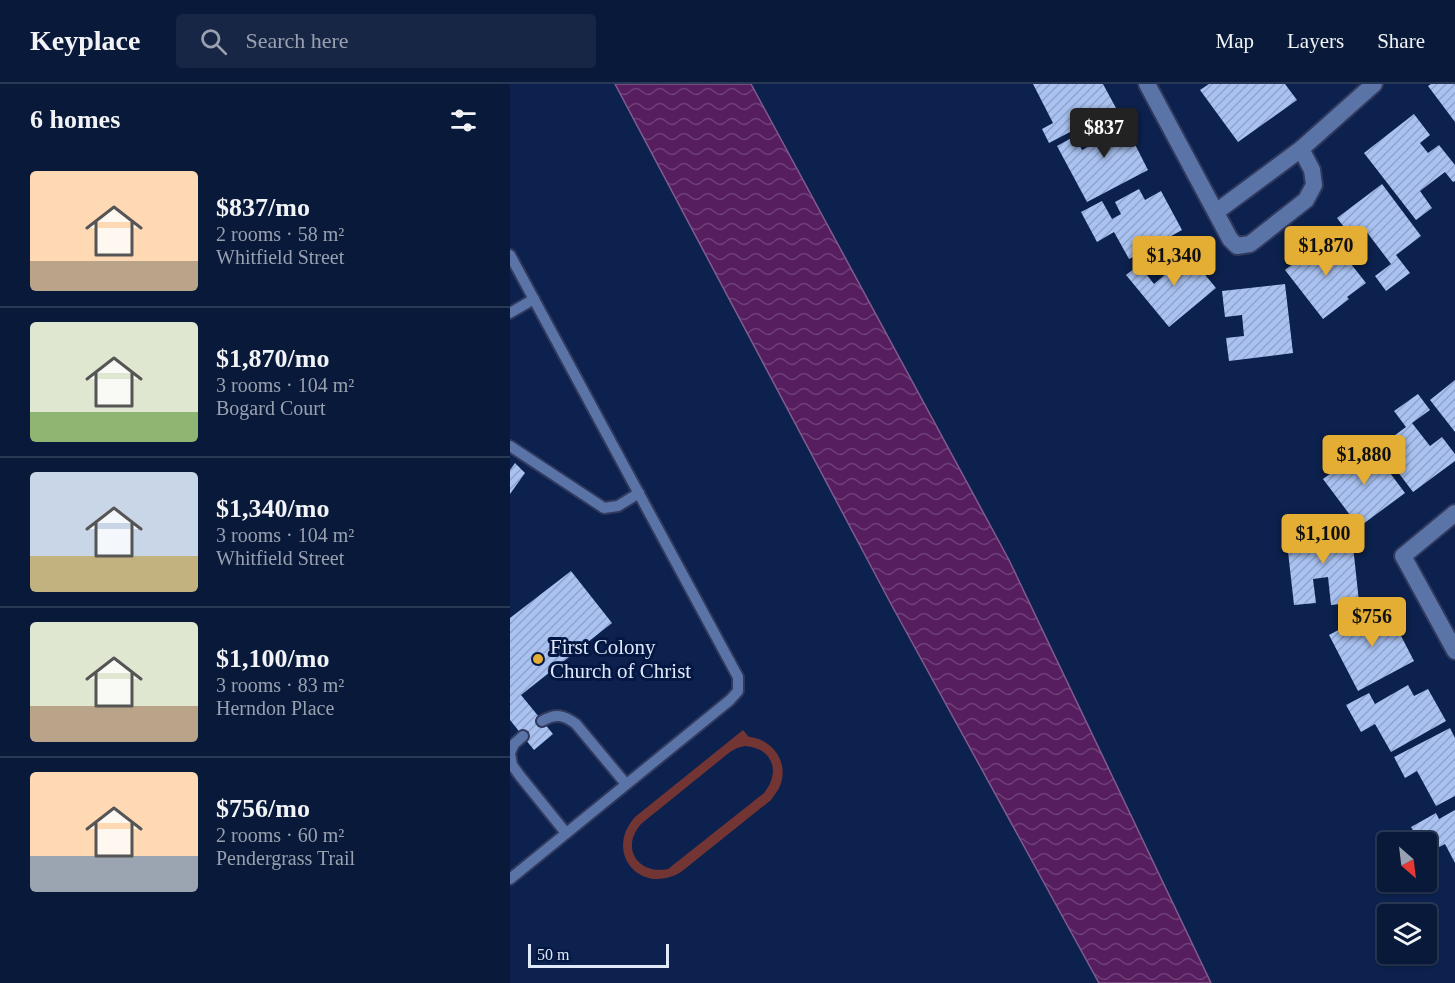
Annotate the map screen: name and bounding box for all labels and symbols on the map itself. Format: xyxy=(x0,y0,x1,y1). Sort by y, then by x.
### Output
pin: $837 xyxy=(1068,108,1140,159)
pin: $1,870 xyxy=(1277,226,1375,277)
pin: $1,340 xyxy=(1125,236,1223,287)
pin: $1,880 xyxy=(1315,435,1413,486)
pin: $1,100 xyxy=(1274,514,1372,565)
pin: $756 xyxy=(1336,597,1408,648)
place label: First Colony Church of Christ xyxy=(550,635,691,683)
marker: First Colony Church of Christ xyxy=(531,652,545,666)
north arrow xyxy=(1377,832,1437,892)
scale bar xyxy=(528,941,669,968)

